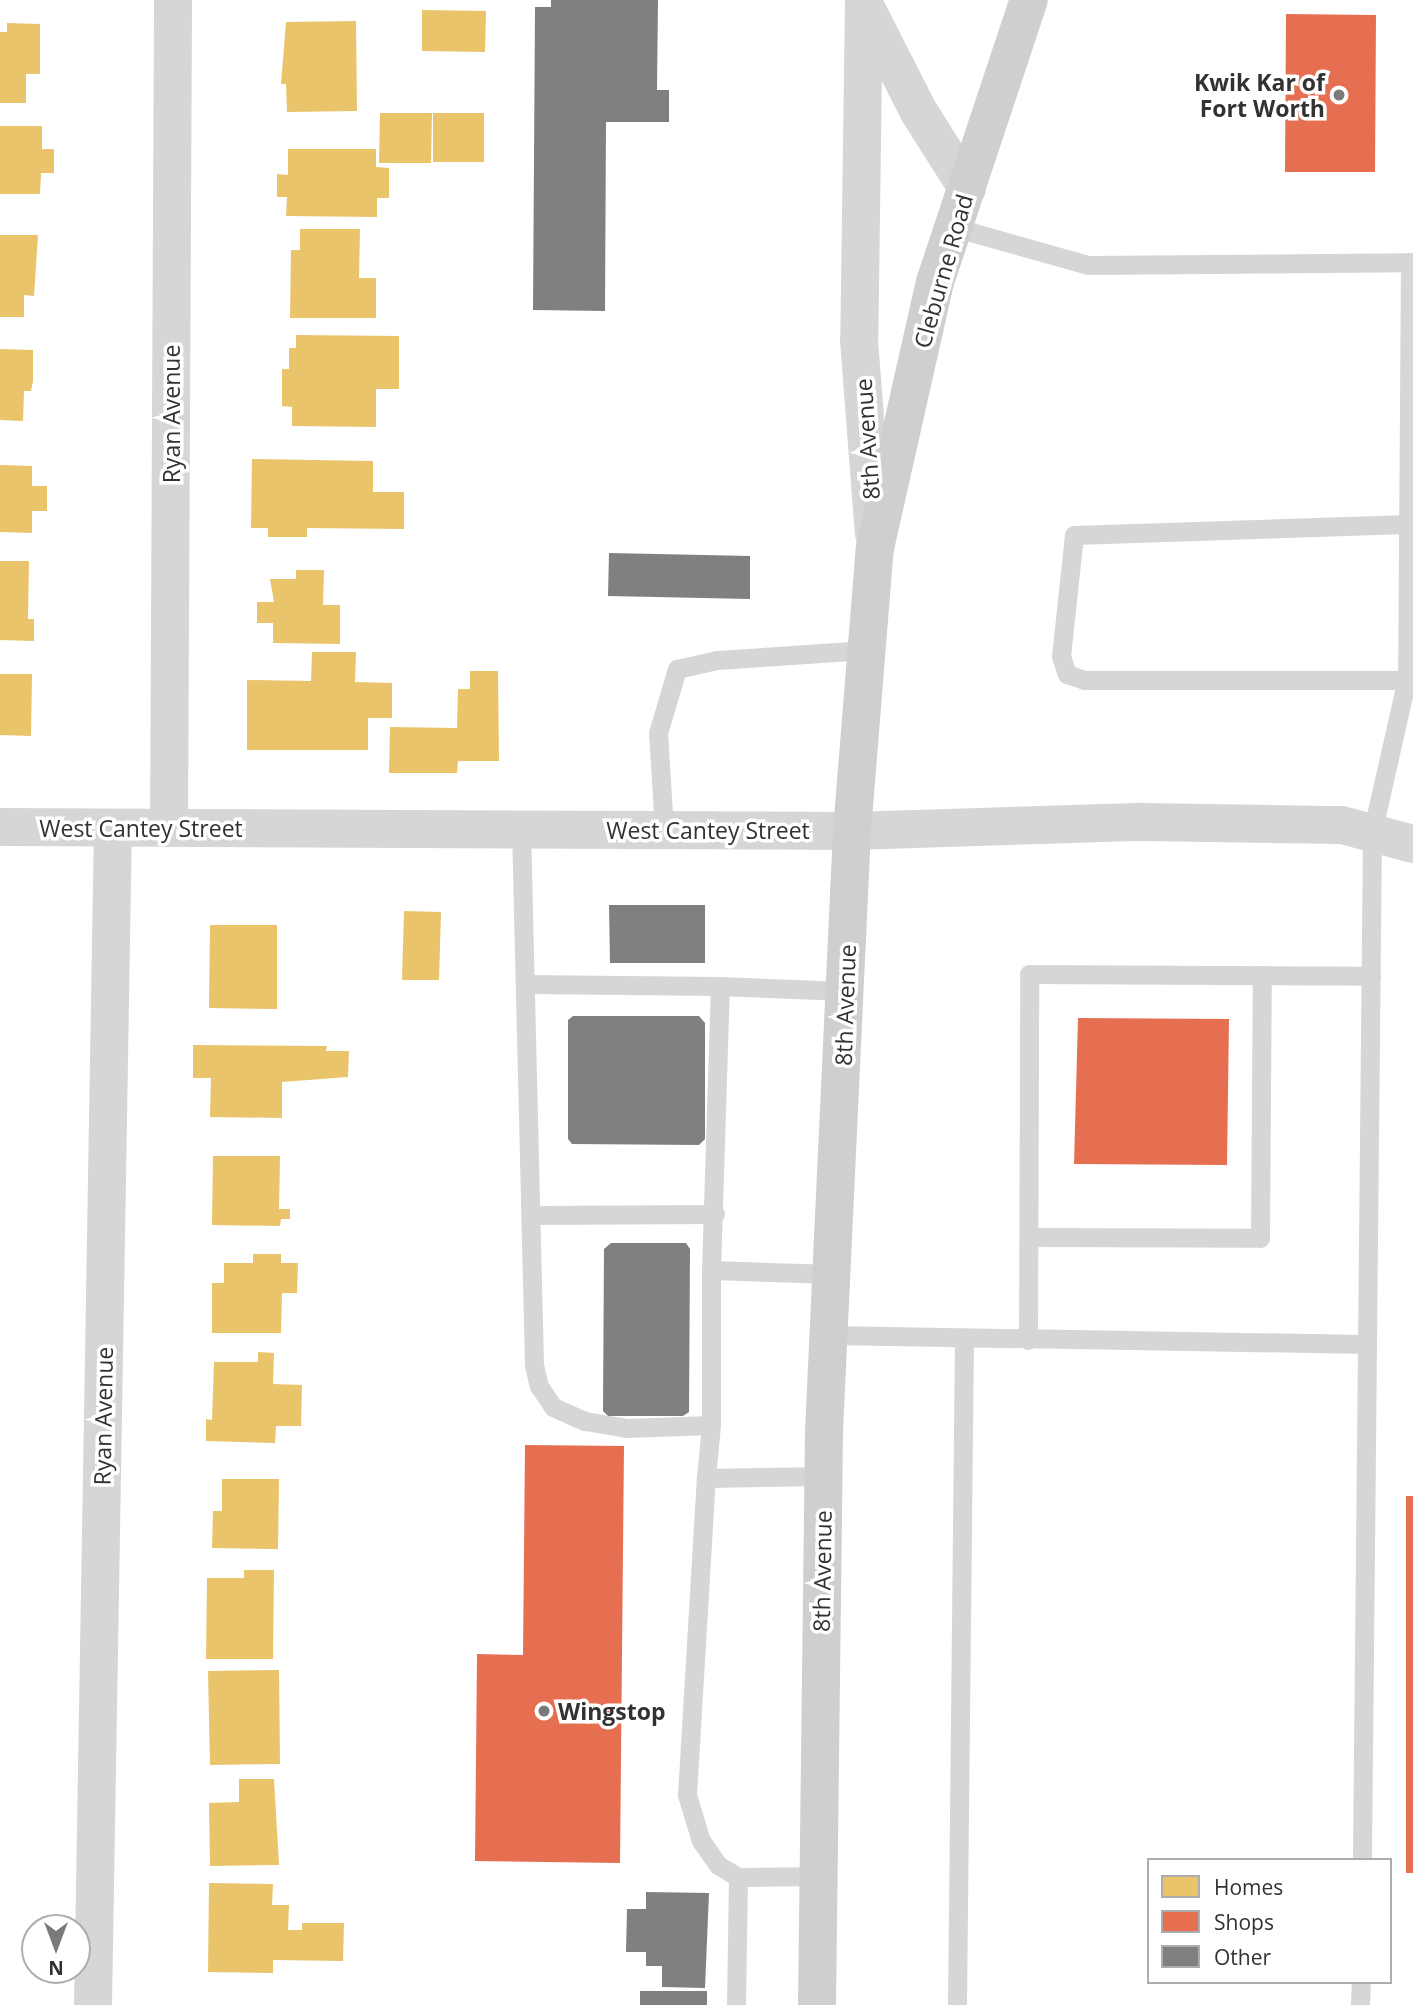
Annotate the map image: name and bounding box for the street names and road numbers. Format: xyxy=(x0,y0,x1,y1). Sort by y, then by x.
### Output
street label: Cleburne Road xyxy=(908,191,978,351)
street label: Ryan Avenue xyxy=(157,345,185,483)
street label: 8th Avenue xyxy=(849,377,885,501)
street label: West Cantey Street xyxy=(39,814,243,842)
street label: West Cantey Street xyxy=(606,816,810,844)
street label: 8th Avenue xyxy=(829,944,861,1066)
street label: Ryan Avenue xyxy=(88,1346,118,1486)
street label: 8th Avenue xyxy=(807,1510,837,1632)

